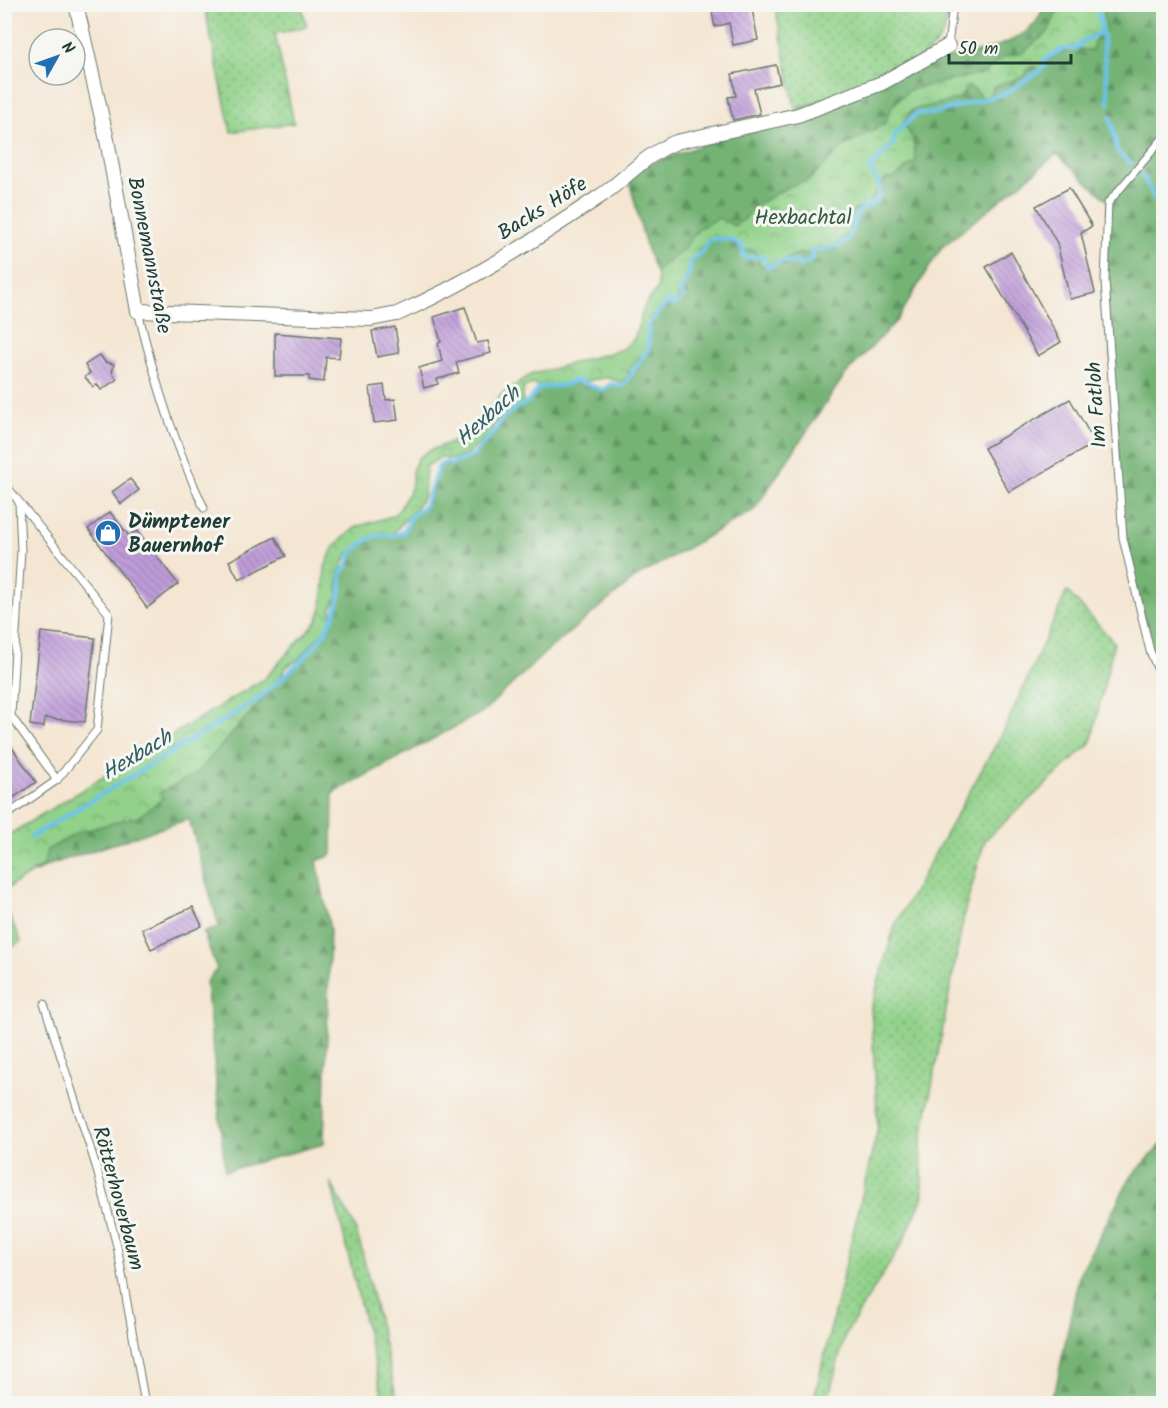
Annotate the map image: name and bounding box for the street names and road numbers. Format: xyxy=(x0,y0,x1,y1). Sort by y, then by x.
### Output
street label: Backs Höfe xyxy=(491,168,595,250)
street label: Bonnemannstraße xyxy=(117,174,180,337)
street label: Im Fatloh xyxy=(1078,361,1117,449)
street label: Rötterhoverbaum xyxy=(82,1123,153,1274)

